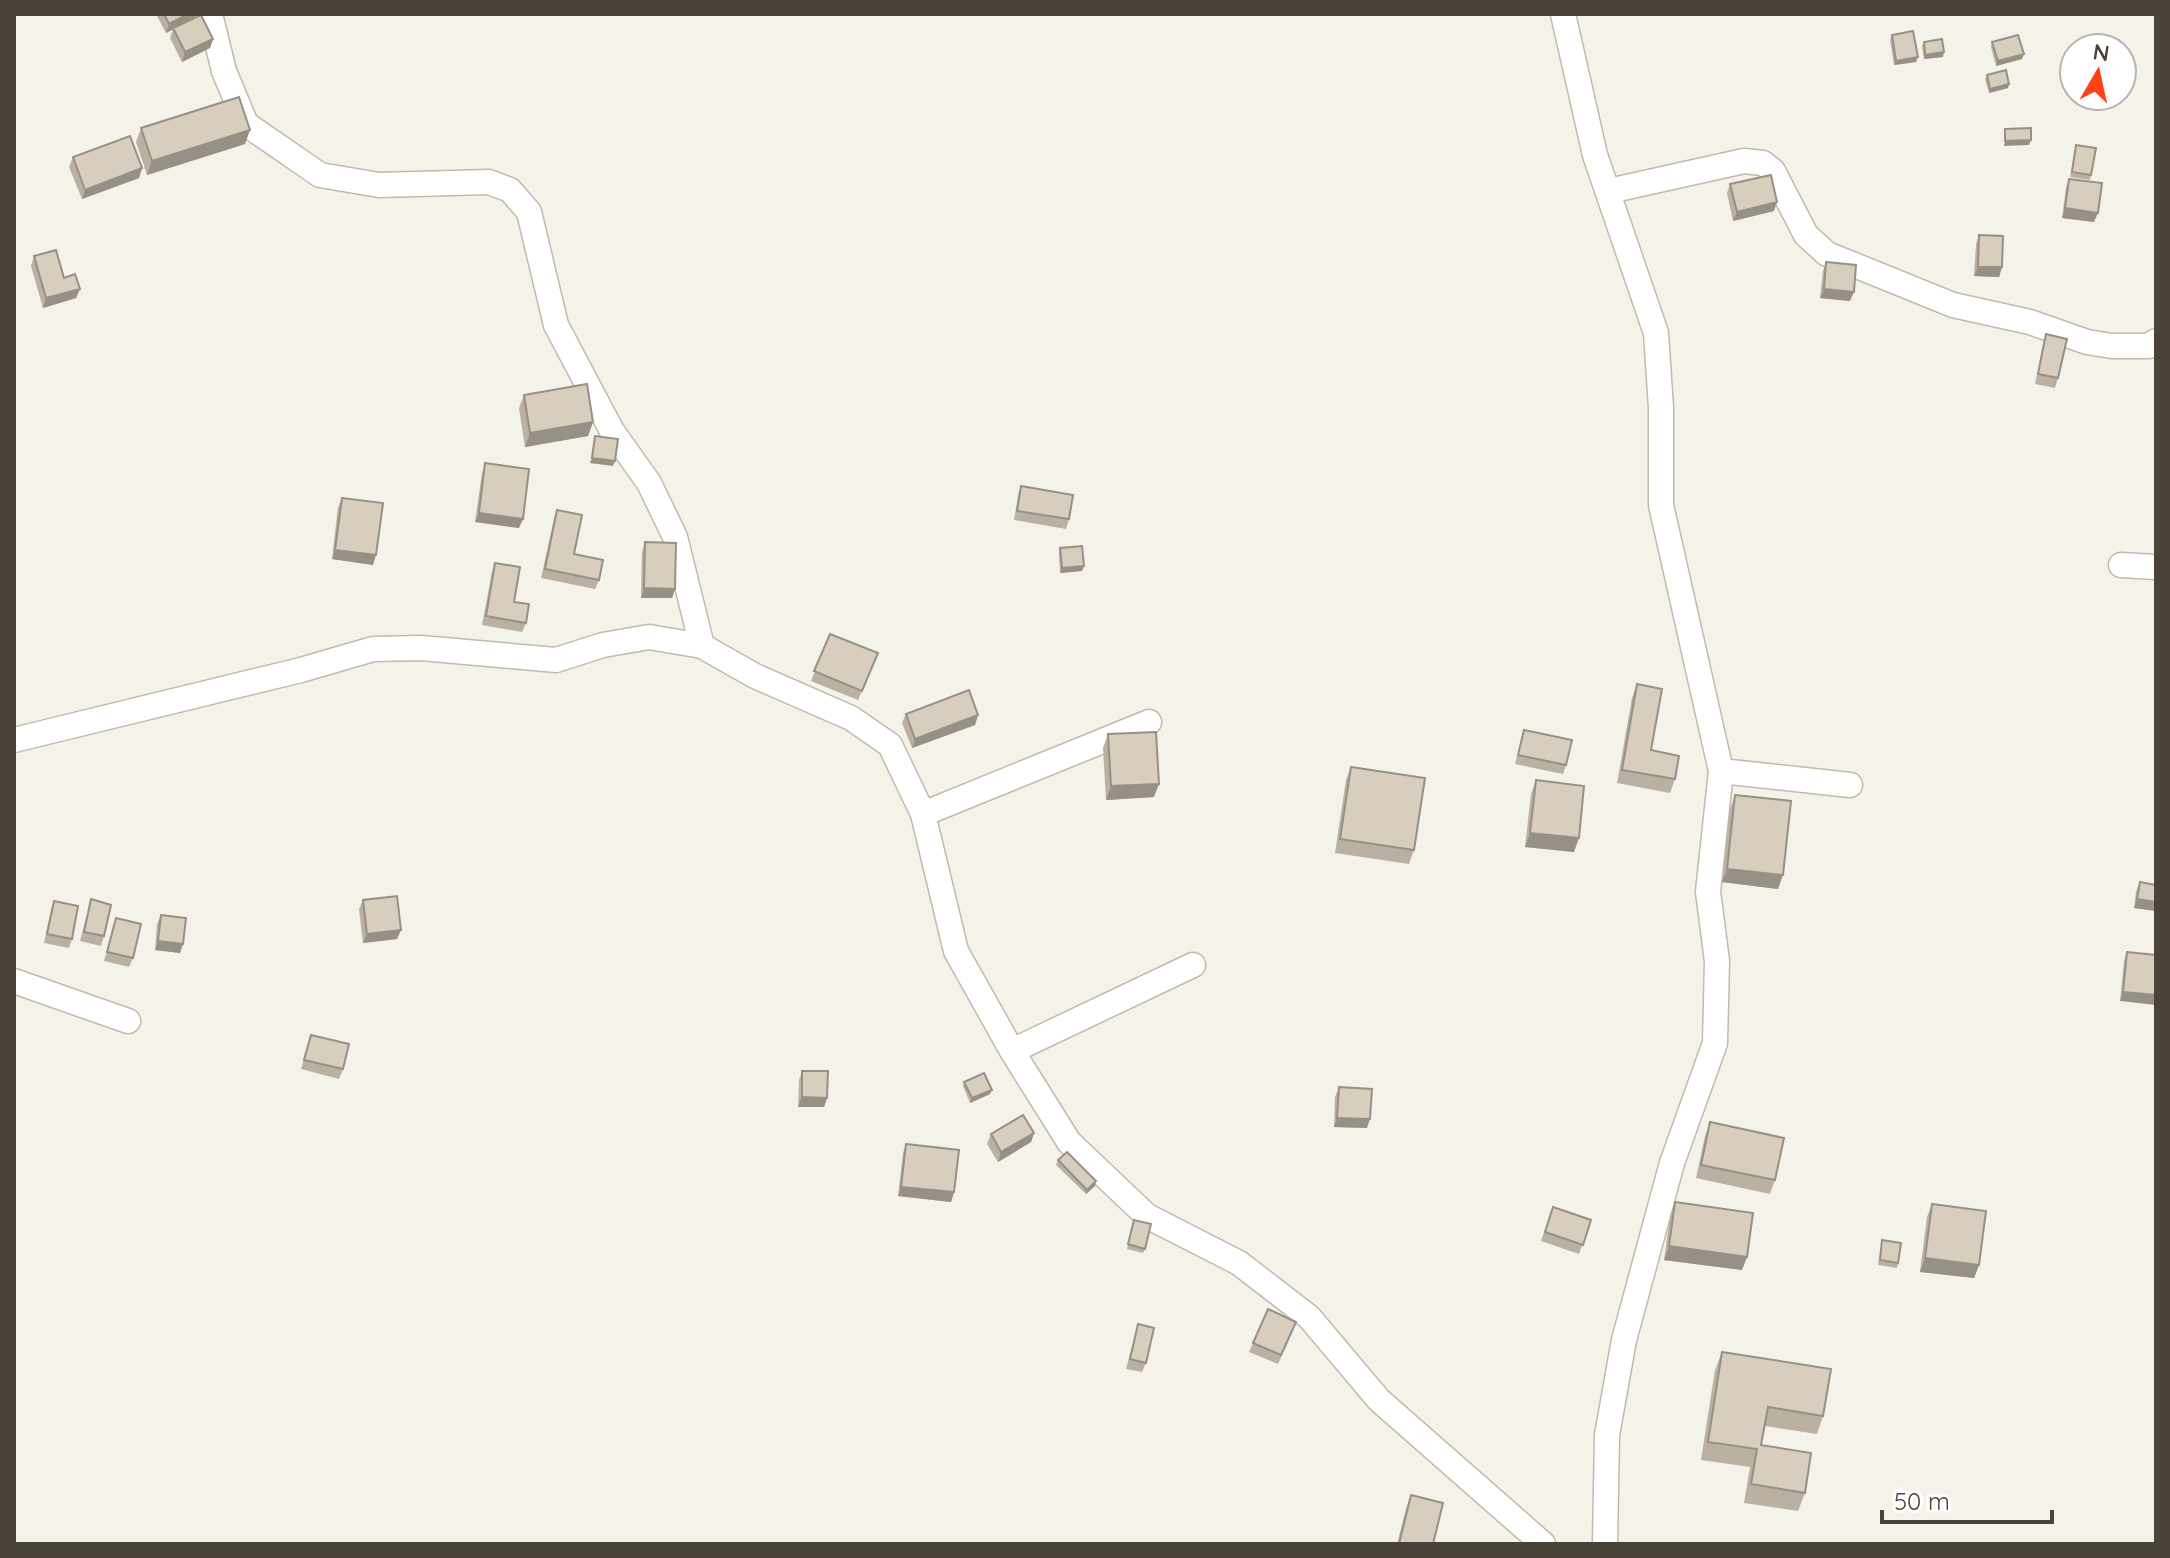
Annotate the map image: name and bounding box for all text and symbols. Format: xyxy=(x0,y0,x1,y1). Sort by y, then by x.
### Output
north arrow xyxy=(2058,32,2138,112)
text: N xyxy=(2091,37,2111,67)
scale bar xyxy=(1882,1474,2052,1524)
text: 50 m xyxy=(1894,1486,1950,1516)

